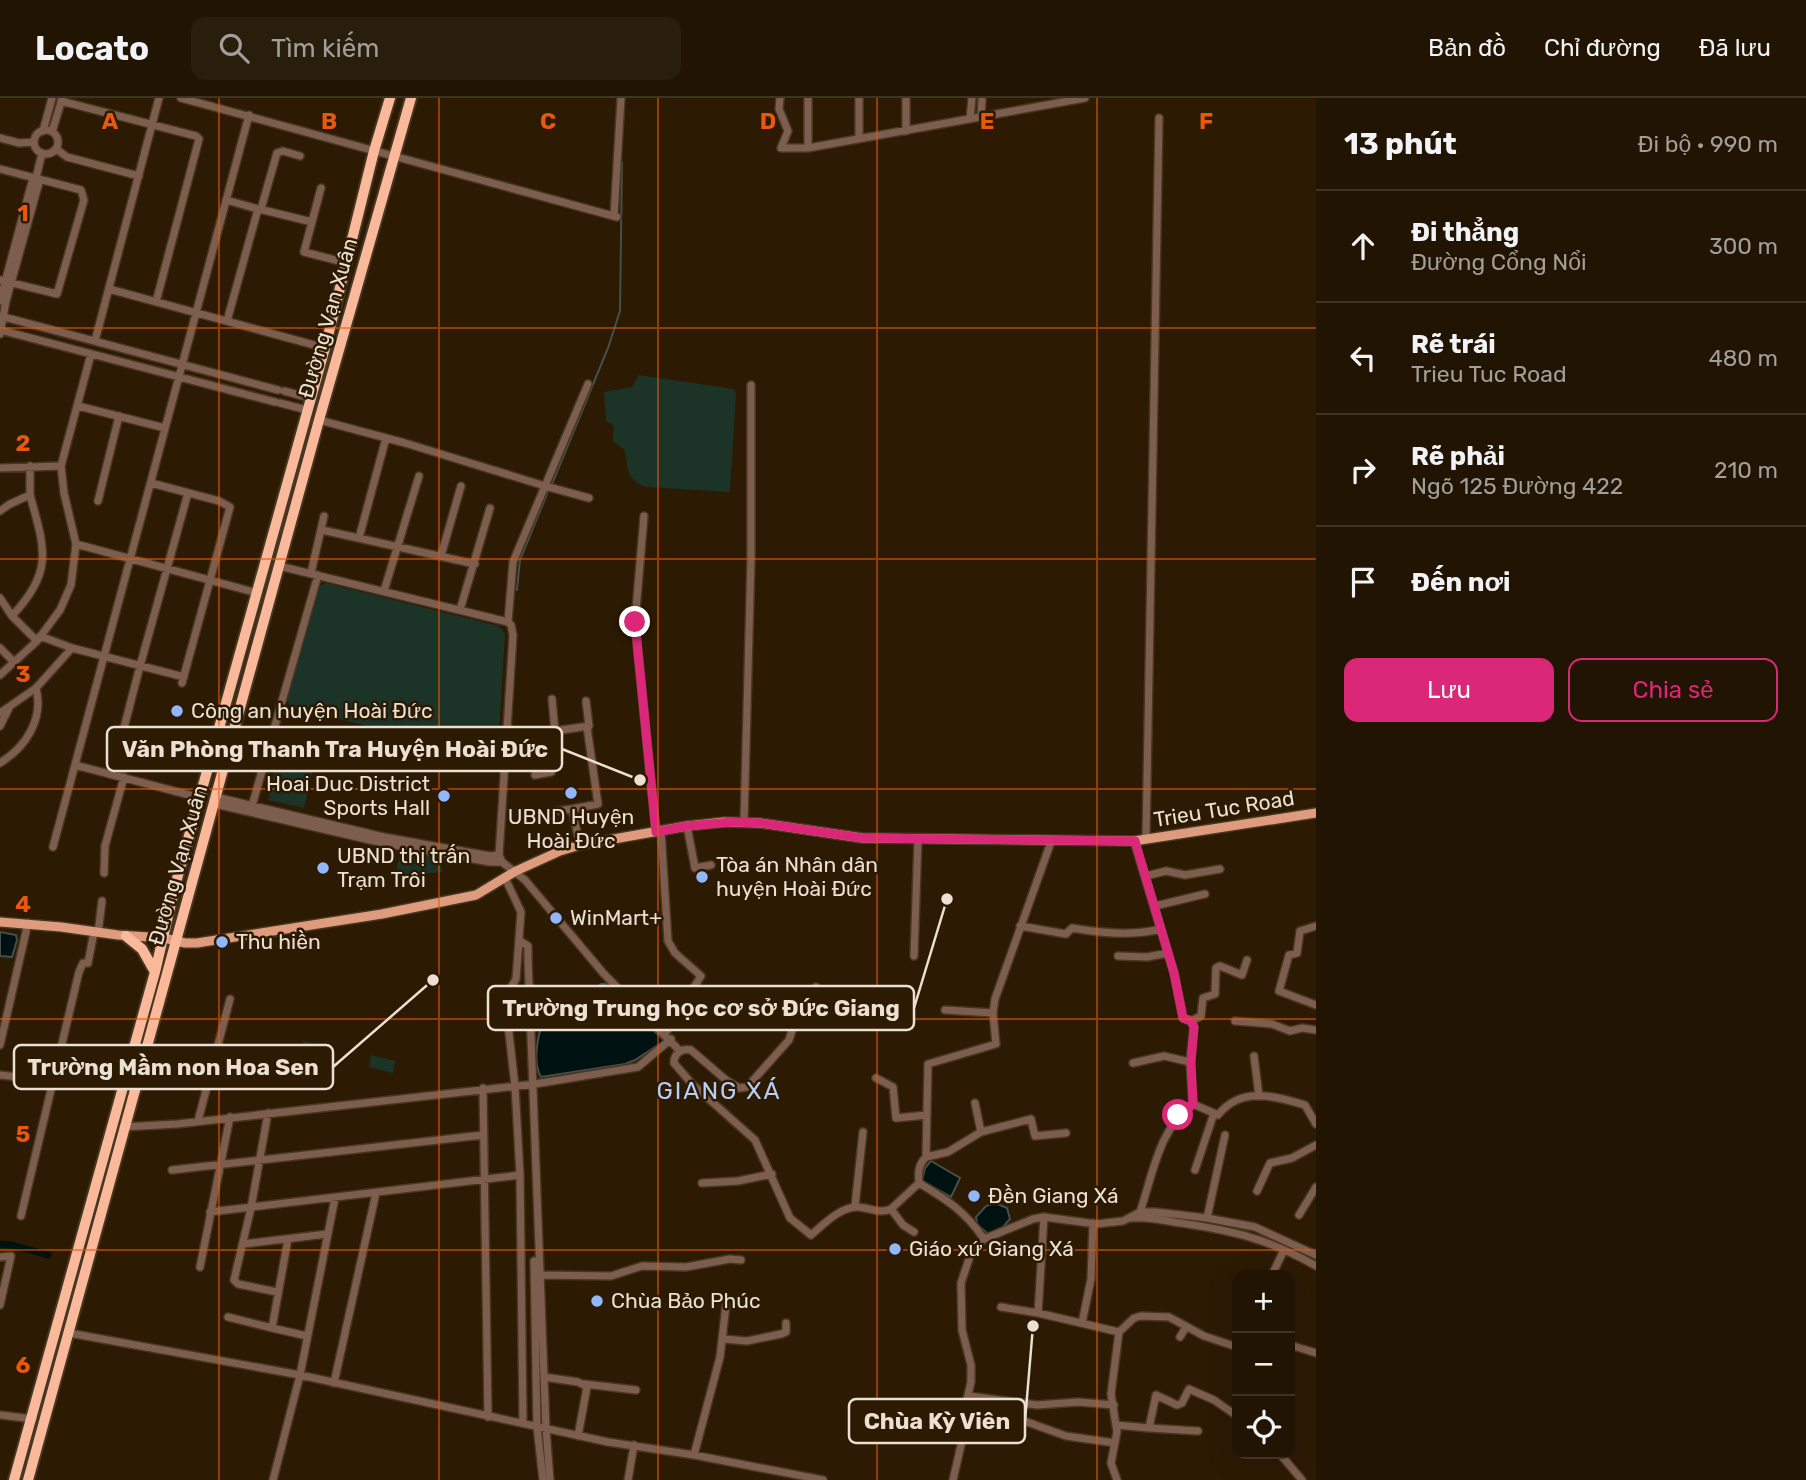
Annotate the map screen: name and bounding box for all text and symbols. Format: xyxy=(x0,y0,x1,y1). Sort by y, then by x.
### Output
search box xyxy=(191,17,681,80)
text: Locato xyxy=(35,29,149,68)
icon: search xyxy=(215,29,253,67)
text: Tìm kiếm xyxy=(271,33,379,64)
text: Bản đồ xyxy=(1428,34,1506,62)
text: Chỉ đường xyxy=(1544,34,1661,62)
text: Đã lưu xyxy=(1699,34,1771,62)
text: A xyxy=(102,107,119,135)
text: B xyxy=(321,107,337,135)
text: C xyxy=(540,107,556,135)
text: D xyxy=(760,107,776,135)
text: E xyxy=(980,107,994,135)
text: F xyxy=(1199,107,1213,135)
text: 13 phút xyxy=(1344,126,1457,162)
text: Đi bộ · 990 m xyxy=(1637,130,1778,158)
text: 1 xyxy=(17,199,29,227)
text: Đi thẳng xyxy=(1411,217,1519,248)
icon: ahead xyxy=(1344,227,1382,265)
text: 300 m xyxy=(1709,232,1778,260)
street label: Đường Vạn Xuân xyxy=(293,235,362,401)
text: Đường Cổng Nổi xyxy=(1411,248,1587,276)
text: Rẽ trái xyxy=(1411,329,1496,360)
icon: left xyxy=(1344,339,1382,377)
text: 480 m xyxy=(1708,344,1778,372)
text: Trieu Tuc Road xyxy=(1411,360,1567,388)
text: 2 xyxy=(16,429,30,457)
text: Rẽ phải xyxy=(1411,441,1505,472)
icon: right xyxy=(1344,451,1382,489)
text: 210 m xyxy=(1714,456,1778,484)
text: Ngõ 125 Đường 422 xyxy=(1411,472,1623,500)
icon: arrive xyxy=(1344,563,1382,601)
text: Đến nơi xyxy=(1411,567,1510,598)
route end xyxy=(619,606,650,637)
button: Lưu xyxy=(1344,658,1554,722)
button: Chia sẻ xyxy=(1568,658,1778,722)
text: 3 xyxy=(15,660,31,688)
place label: Công an huyện Hoài Đức xyxy=(191,698,433,723)
marker: Công an huyện Hoài Đức xyxy=(169,703,185,719)
callout: Văn Phòng Thanh Tra Huyện Hoài Đức xyxy=(107,727,562,771)
text: Văn Phòng Thanh Tra Huyện Hoài Đức xyxy=(122,735,548,763)
place label: Hoai Duc District Sports Hall xyxy=(266,771,430,820)
street label: Đường Vạn Xuân xyxy=(143,782,212,948)
marker: UBND Huyện Hoài Đức xyxy=(563,785,579,801)
street label: Trieu Tuc Road xyxy=(1152,785,1296,832)
marker: Hoai Duc District Sports Hall xyxy=(436,788,452,804)
place label: UBND Huyện Hoài Đức xyxy=(508,804,634,853)
place label: UBND thị trấn Trạm Trôi xyxy=(337,843,470,892)
place label: Tòa án Nhân dân huyện Hoài Đức xyxy=(716,852,878,901)
marker: UBND thị trấn Trạm Trôi xyxy=(315,860,331,876)
marker: Tòa án Nhân dân huyện Hoài Đức xyxy=(694,869,710,885)
text: 4 xyxy=(15,890,31,918)
place label: WinMart+ xyxy=(570,905,662,930)
marker: WinMart+ xyxy=(548,910,564,926)
place label: Thu hiền xyxy=(236,929,321,954)
marker: Thu hiền xyxy=(214,934,230,950)
callout: Trường Trung học cơ sở Đức Giang xyxy=(488,986,914,1030)
text: Trường Trung học cơ sở Đức Giang xyxy=(502,994,900,1022)
callout: Trường Mầm non Hoa Sen xyxy=(14,1045,333,1089)
text: Trường Mầm non Hoa Sen xyxy=(27,1053,319,1081)
district label: GIANG XÁ xyxy=(656,1077,782,1105)
route start xyxy=(1162,1099,1193,1130)
text: 5 xyxy=(16,1120,31,1148)
place label: Đền Giang Xá xyxy=(988,1183,1119,1208)
marker: Đền Giang Xá xyxy=(966,1188,982,1204)
place label: Giáo xứ Giang Xá xyxy=(909,1236,1074,1261)
marker: Giáo xứ Giang Xá xyxy=(887,1241,903,1257)
map controls xyxy=(1232,1270,1295,1459)
button: + xyxy=(1232,1270,1295,1333)
place label: Chùa Bảo Phúc xyxy=(611,1288,761,1313)
marker: Chùa Bảo Phúc xyxy=(589,1293,605,1309)
button: − xyxy=(1232,1333,1295,1396)
text: 6 xyxy=(16,1351,31,1379)
button: locate xyxy=(1232,1396,1295,1459)
callout: Chùa Kỳ Viên xyxy=(849,1399,1025,1443)
text: Chùa Kỳ Viên xyxy=(864,1407,1010,1435)

